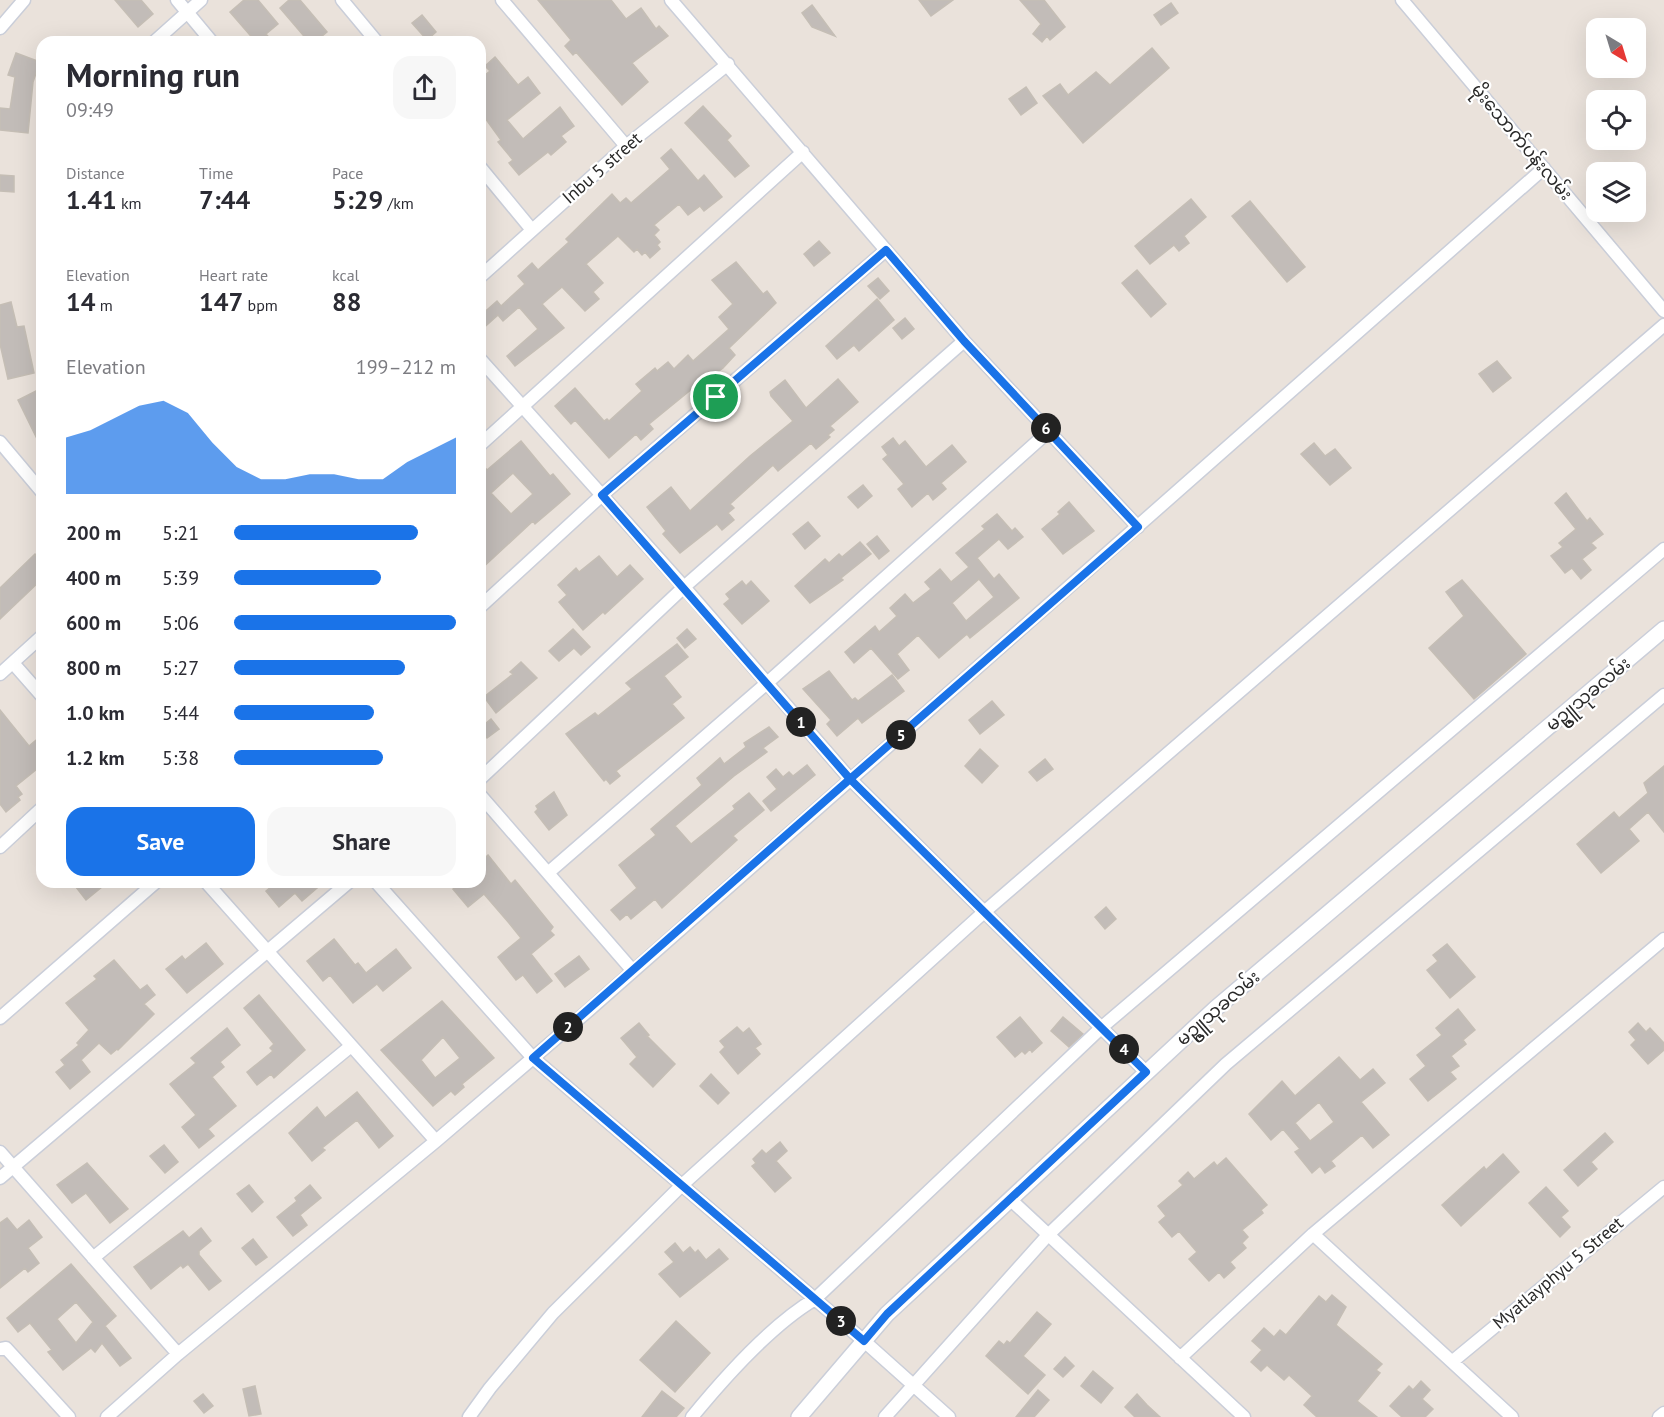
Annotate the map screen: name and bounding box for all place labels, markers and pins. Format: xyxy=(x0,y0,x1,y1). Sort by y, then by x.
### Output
pin xyxy=(690,371,741,422)
pin: 6 xyxy=(1031,413,1061,443)
pin: 1 xyxy=(786,707,816,737)
pin: 5 xyxy=(886,720,916,750)
pin: 2 xyxy=(553,1012,583,1042)
pin: 4 xyxy=(1109,1034,1139,1064)
pin: 3 xyxy=(826,1306,856,1336)

